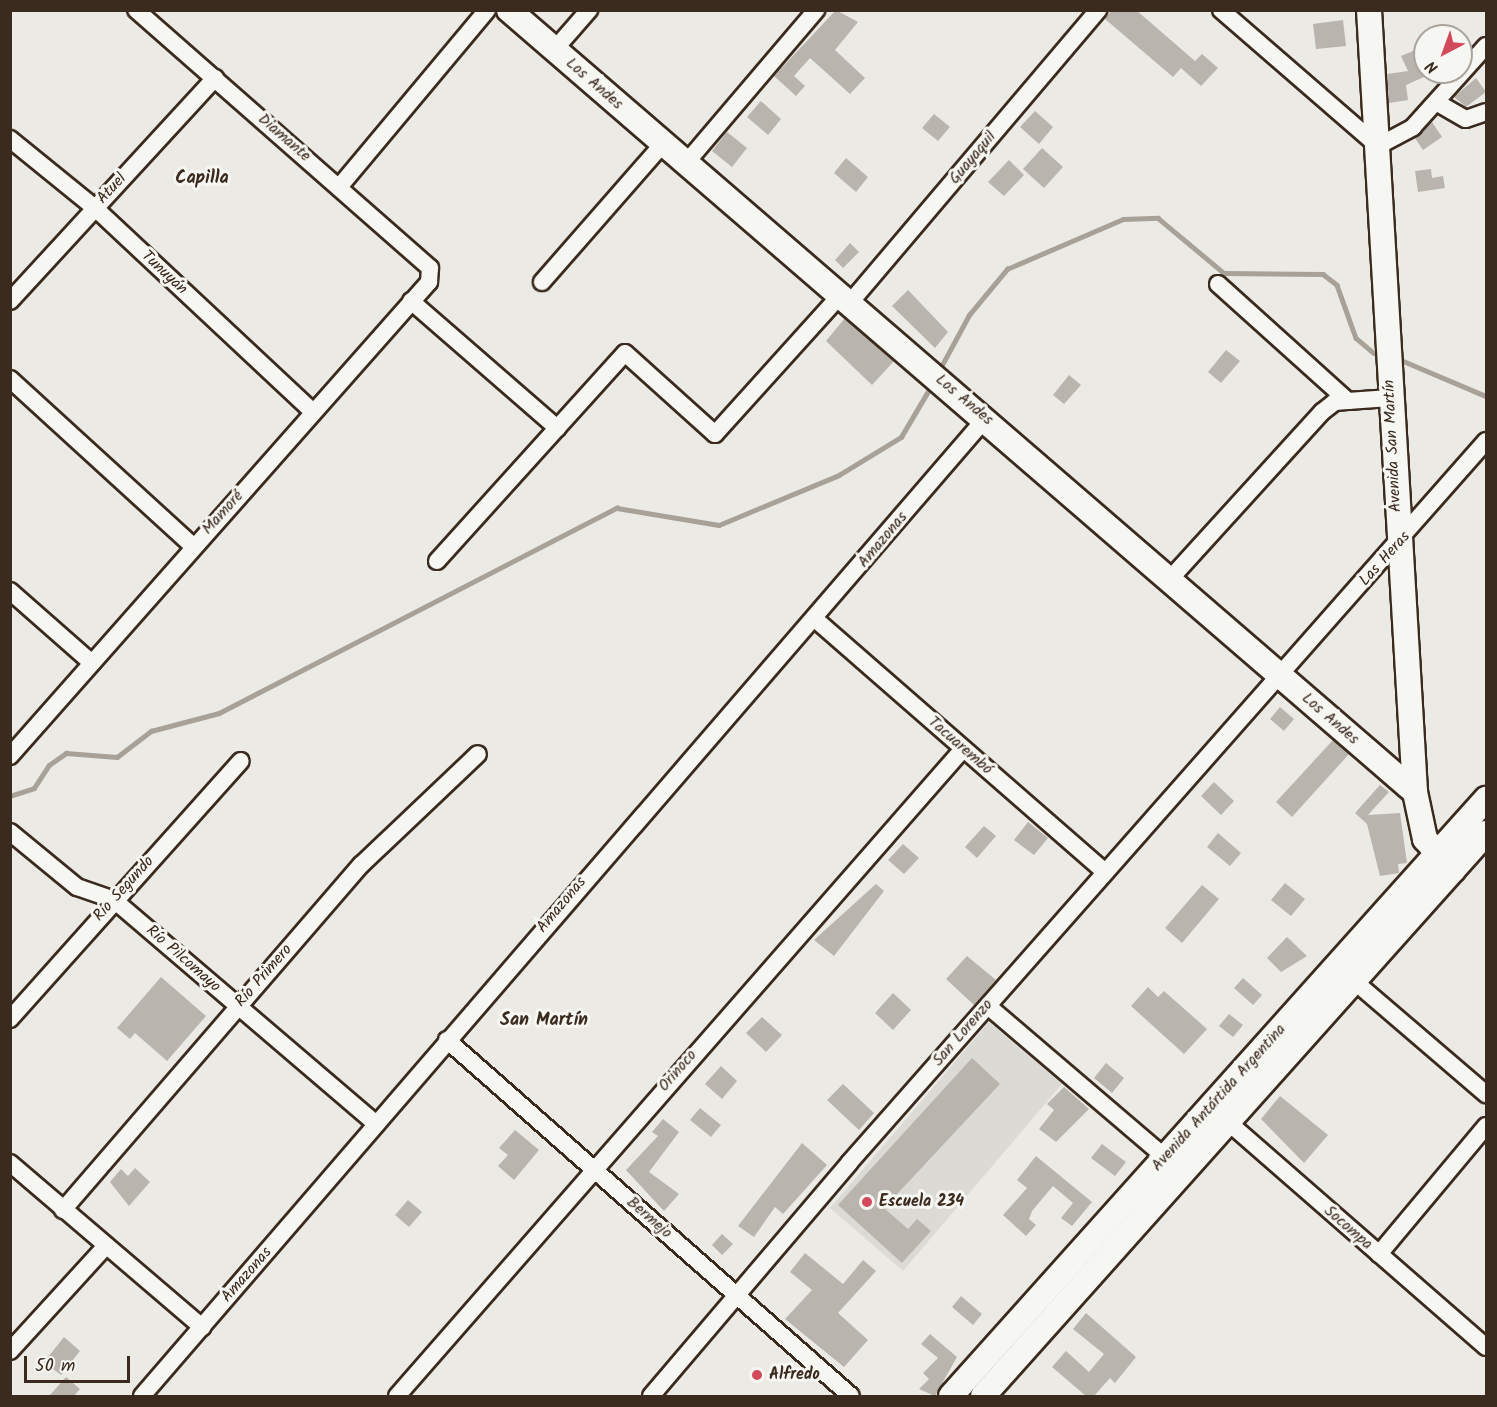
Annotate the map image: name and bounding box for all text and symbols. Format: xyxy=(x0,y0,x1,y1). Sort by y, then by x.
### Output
north arrow xyxy=(1413,24,1473,84)
street label: Los Andes xyxy=(561,54,627,114)
text: N xyxy=(1420,54,1444,79)
street label: Diamante xyxy=(254,110,314,166)
street label: Guayaquil xyxy=(945,128,1001,188)
district label: Capilla xyxy=(175,168,229,190)
street label: Atuel xyxy=(93,170,131,208)
street label: Tunuyán xyxy=(137,247,191,299)
street label: Los Andes xyxy=(931,370,997,430)
street label: Avenida San Martín xyxy=(1380,379,1406,513)
street label: Mamoré xyxy=(198,487,248,539)
street label: Amazonas xyxy=(854,508,912,572)
street label: Las Heras xyxy=(1355,528,1415,590)
street label: Los Andes xyxy=(1297,689,1363,749)
street label: Tacuarembó xyxy=(924,713,996,779)
street label: Río Segundo xyxy=(90,852,158,926)
street label: Amazonas xyxy=(533,873,591,937)
street label: Río Pilcomayo xyxy=(142,921,224,997)
street label: Río Primero xyxy=(231,941,297,1011)
street label: San Lorenzo xyxy=(929,996,997,1070)
district label: San Martín xyxy=(500,1010,588,1032)
street label: Avenida Antártida Argentina xyxy=(1148,1020,1290,1176)
street label: Orinoco xyxy=(655,1046,701,1096)
place label: Escuela 234 xyxy=(879,1192,964,1212)
street label: Bermejo xyxy=(622,1193,676,1243)
marker: Escuela 234 xyxy=(860,1195,874,1209)
street label: Socompa xyxy=(1320,1202,1376,1254)
street label: Amazonas xyxy=(218,1243,276,1307)
scale bar xyxy=(27,1344,134,1382)
text: 50 m xyxy=(35,1352,75,1381)
place label: Alfredo xyxy=(769,1365,820,1385)
marker: Alfredo xyxy=(750,1368,764,1382)

